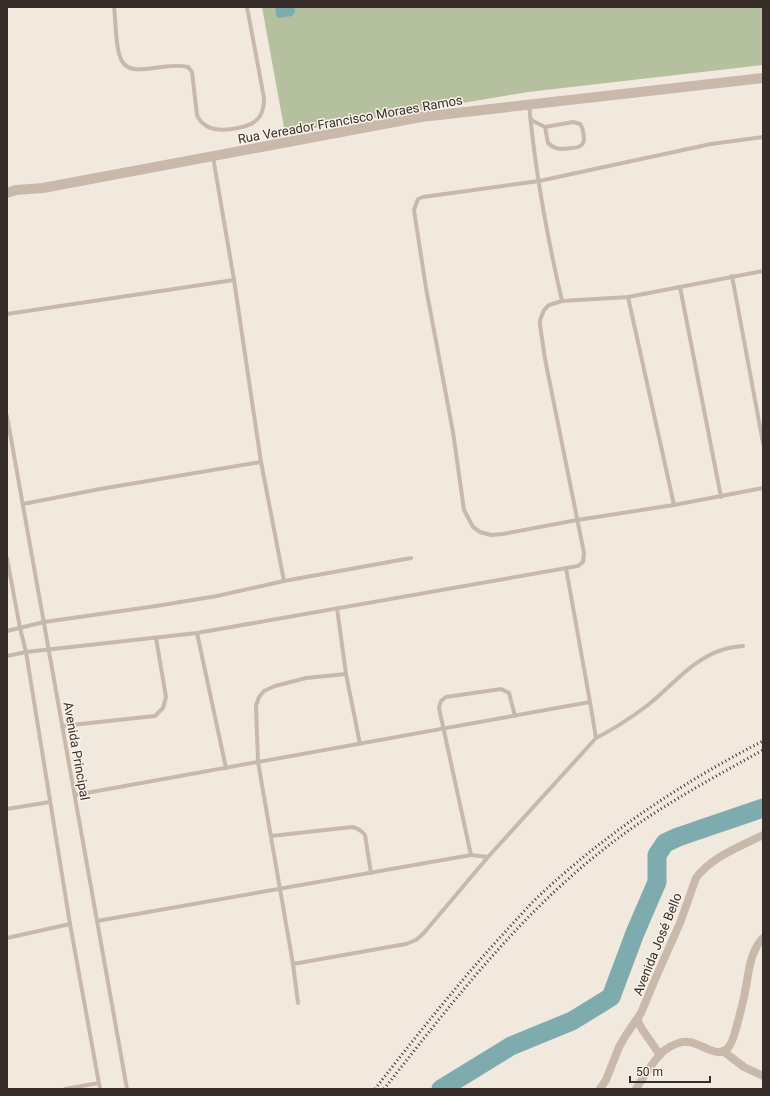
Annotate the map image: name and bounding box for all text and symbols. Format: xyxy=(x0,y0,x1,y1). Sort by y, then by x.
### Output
street label: Rua Vereador Francisco Moraes Ramos xyxy=(237,92,464,147)
street label: Avenida Principal xyxy=(60,701,93,801)
street label: Avenida José Bello xyxy=(630,891,685,998)
scale bar xyxy=(630,1058,710,1084)
text: 50 m xyxy=(636,1065,663,1079)

